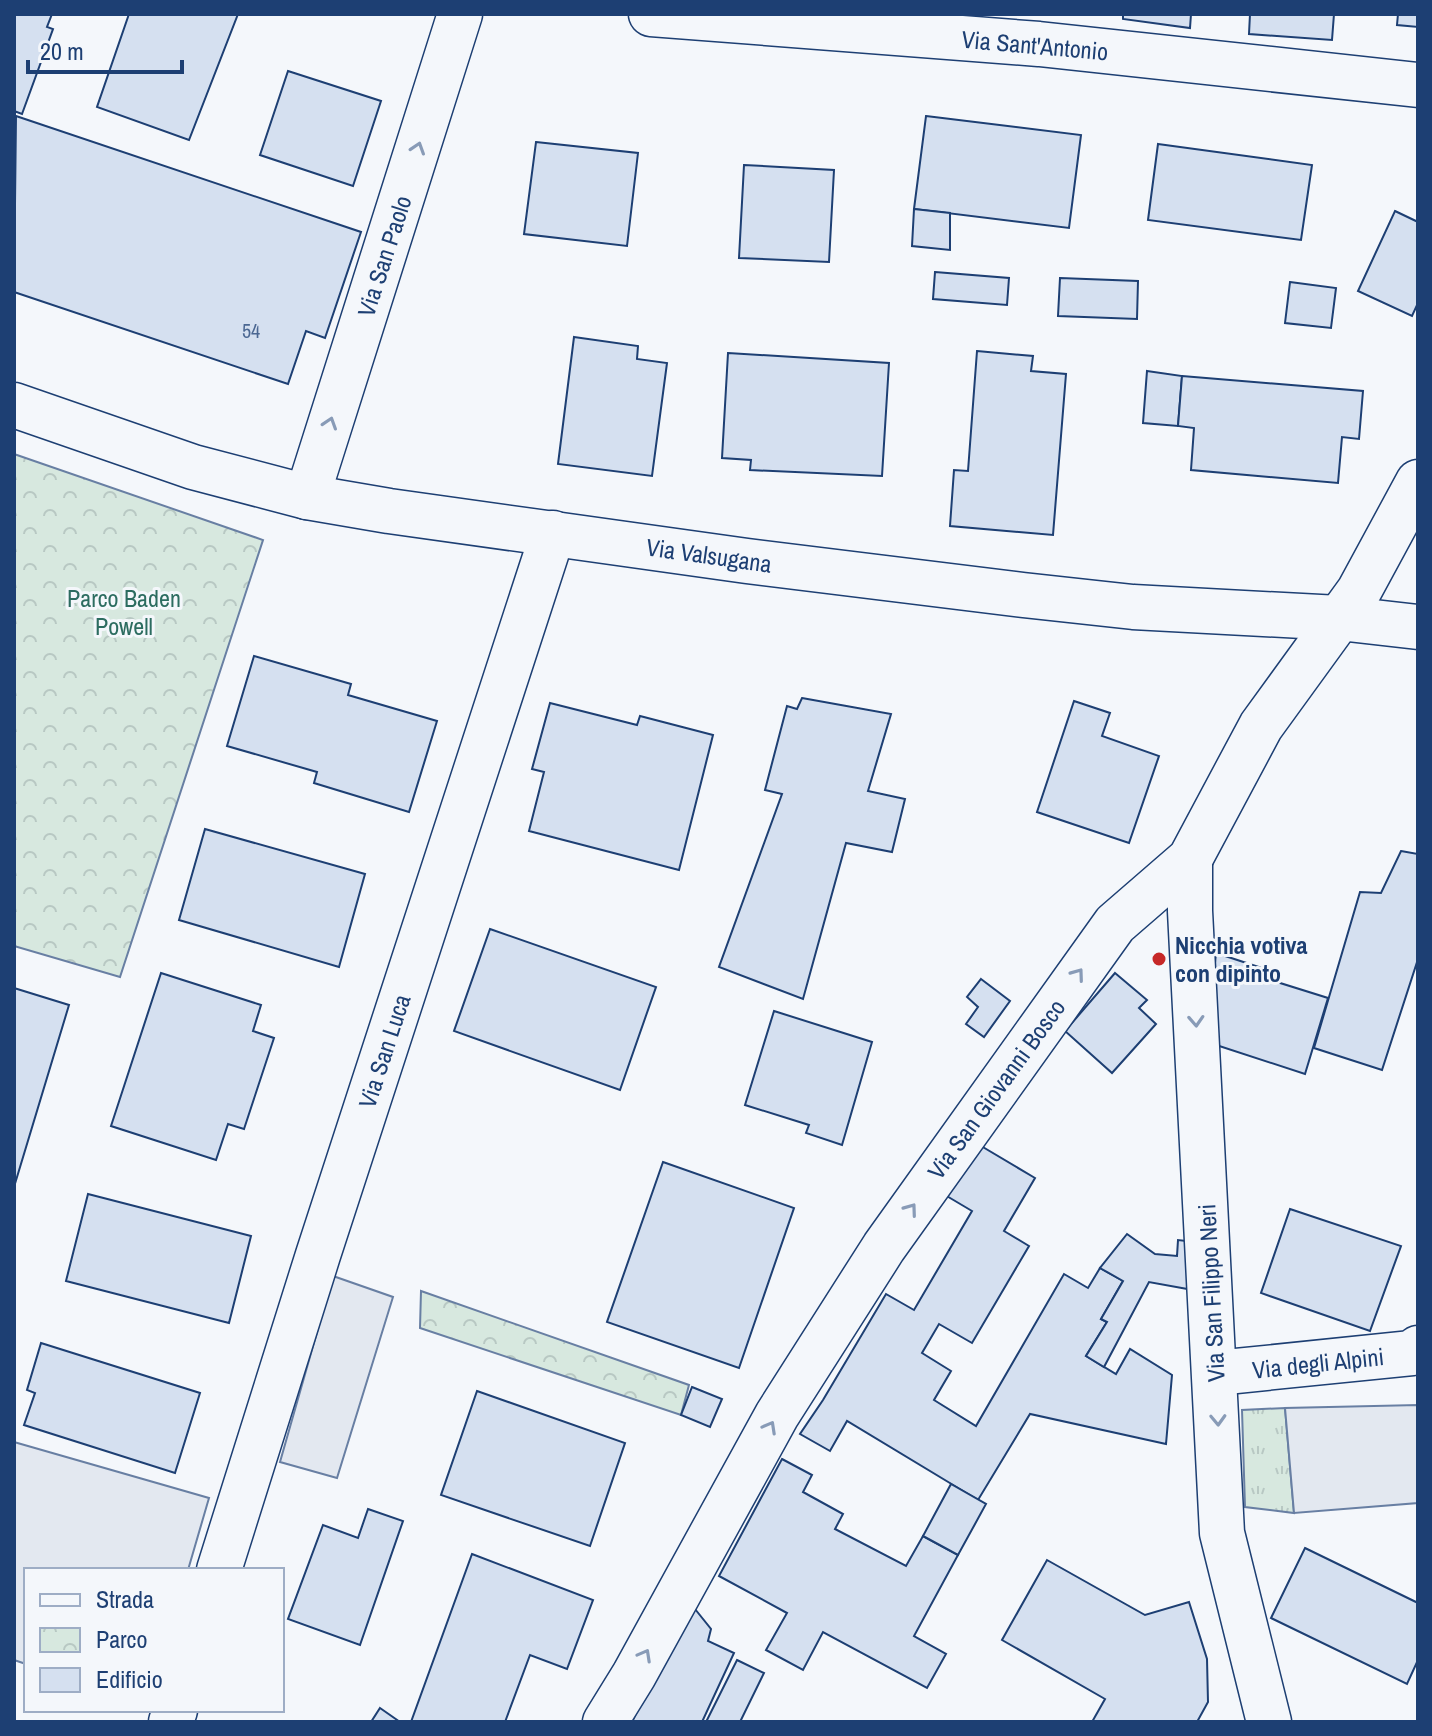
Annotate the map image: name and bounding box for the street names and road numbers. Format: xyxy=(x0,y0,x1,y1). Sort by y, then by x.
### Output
street label: Via Sant'Antonio xyxy=(960,23,1110,67)
street label: Via San Paolo xyxy=(349,191,419,321)
street label: Via Valsugana xyxy=(644,530,774,580)
street label: Via San Luca xyxy=(351,990,417,1112)
street label: Via San Giovanni Bosco xyxy=(920,993,1072,1185)
street label: Via San Filippo Neri xyxy=(1190,1203,1232,1383)
street label: Via degli Alpini xyxy=(1251,1340,1385,1386)

